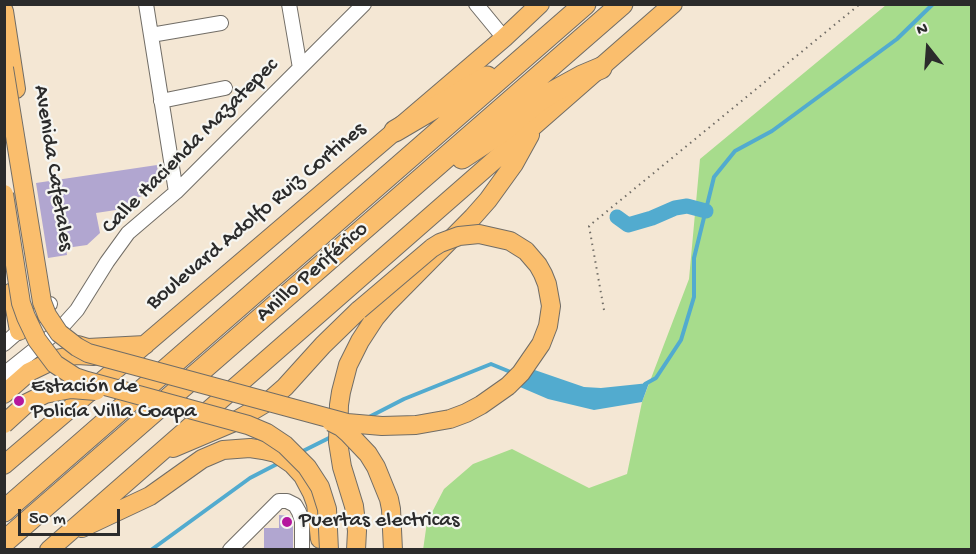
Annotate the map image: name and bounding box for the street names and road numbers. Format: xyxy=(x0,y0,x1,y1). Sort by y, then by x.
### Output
street label: Calle Hacienda Mazatepec xyxy=(97,53,285,241)
street label: Avenida Cafetales xyxy=(26,83,78,253)
street label: Boulevard Adolfo Ruiz Cortines xyxy=(142,117,372,317)
street label: Anillo Periférico xyxy=(251,217,375,329)

